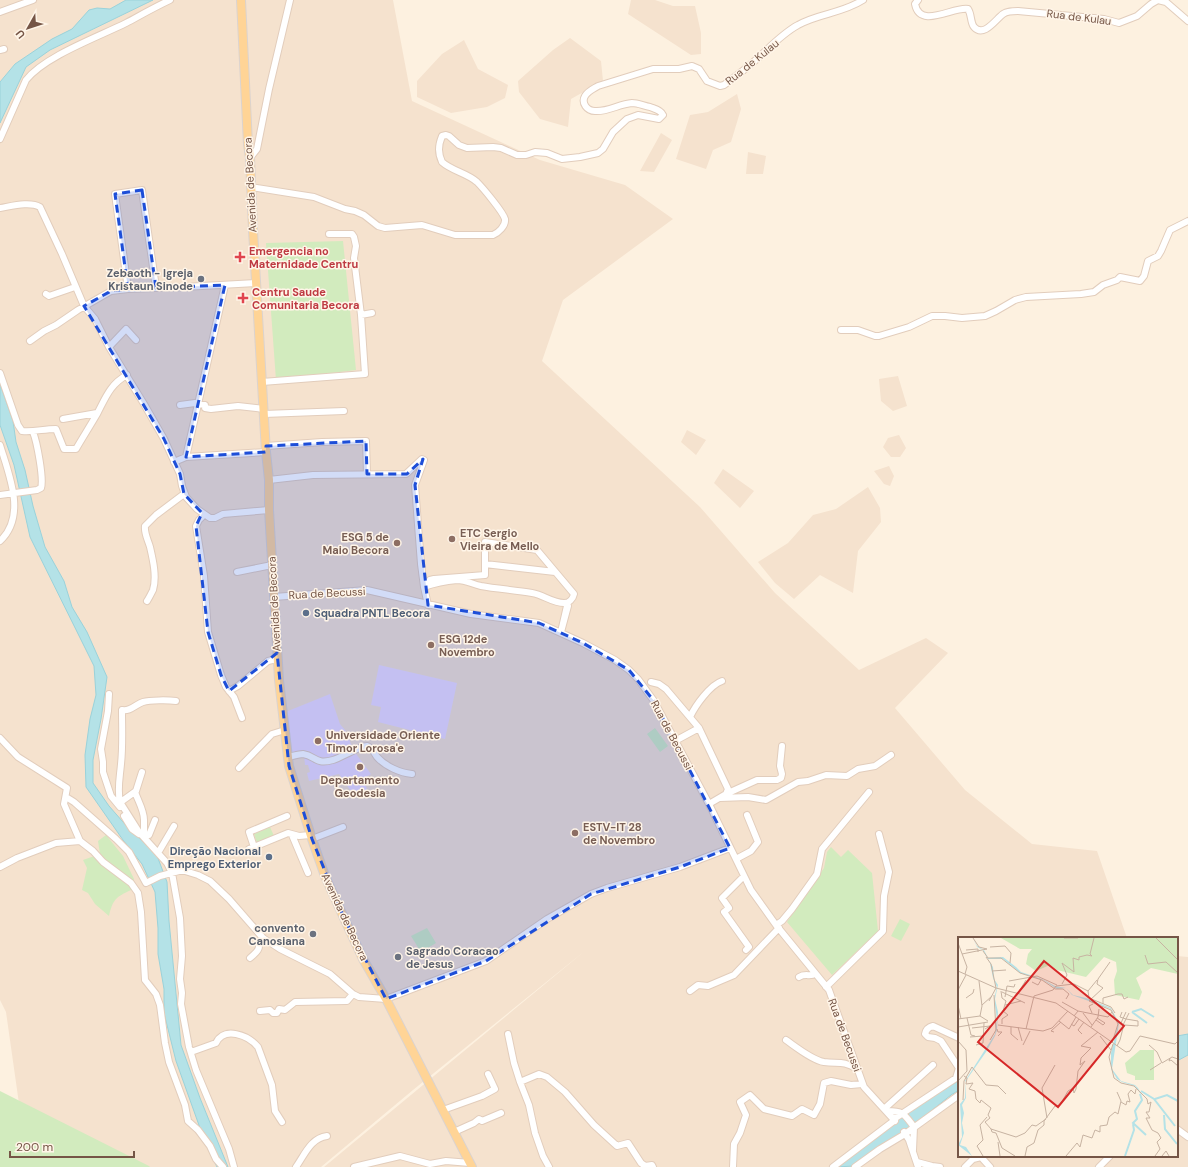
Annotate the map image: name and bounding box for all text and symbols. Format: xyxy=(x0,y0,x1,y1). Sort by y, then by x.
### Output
street label: Rua de Kulau xyxy=(1046,6,1112,28)
north arrow xyxy=(8,8,48,48)
text: U xyxy=(12,27,28,42)
street label: Rua de Kulau xyxy=(722,36,782,88)
street label: Avenida de Becora xyxy=(241,137,259,233)
place label: Emergencia no Maternidade Centru xyxy=(249,244,359,271)
marker: Emergencia no Maternidade Centru xyxy=(234,251,246,263)
place label: Zebaoth - Igreja Kristaun Sinode xyxy=(107,266,193,293)
marker: Zebaoth - Igreja Kristaun Sinode xyxy=(196,274,206,284)
place label: Centru Saude Comunitaria Becora xyxy=(252,285,359,312)
marker: Centru Saude Comunitaria Becora xyxy=(237,292,249,304)
place label: ETC Sergio Vieira de Mello xyxy=(460,526,540,553)
place label: ESG 5 de Maio Becora xyxy=(323,530,389,557)
marker: ETC Sergio Vieira de Mello xyxy=(447,534,457,544)
marker: ESG 5 de Maio Becora xyxy=(392,538,402,548)
street label: Avenida de Becora xyxy=(265,556,283,652)
street label: Rua de Becussi xyxy=(288,584,366,602)
place label: Squadra PNTL Becora xyxy=(314,606,430,620)
marker: Squadra PNTL Becora xyxy=(301,608,311,618)
place label: ESG 12de Novembro xyxy=(439,632,495,659)
marker: ESG 12de Novembro xyxy=(426,640,436,650)
street label: Rua de Becussi xyxy=(648,698,696,772)
place label: Universidade Oriente Timor Lorosa'e xyxy=(326,728,441,755)
marker: Universidade Oriente Timor Lorosa'e xyxy=(313,736,323,746)
marker: Departamento Geodesia xyxy=(355,762,365,772)
place label: Departamento Geodesia xyxy=(321,773,400,800)
place label: ESTV-IT 28 de Novembro xyxy=(583,820,655,847)
marker: ESTV-IT 28 de Novembro xyxy=(570,828,580,838)
place label: Direção Nacional Emprego Exterior xyxy=(168,844,261,871)
marker: Direção Nacional Emprego Exterior xyxy=(264,852,274,862)
street label: Avenida de Becora xyxy=(319,871,371,963)
place label: convento Canosiana xyxy=(248,921,305,948)
marker: convento Canosiana xyxy=(308,929,318,939)
inset map xyxy=(958,937,1178,1157)
place label: Sagrado Coracao de Jesus xyxy=(406,944,499,971)
marker: Sagrado Coracao de Jesus xyxy=(393,952,403,962)
street label: Rua de Becussi xyxy=(825,996,865,1074)
scale bar xyxy=(10,1133,134,1159)
text: 200 m xyxy=(16,1139,53,1155)

